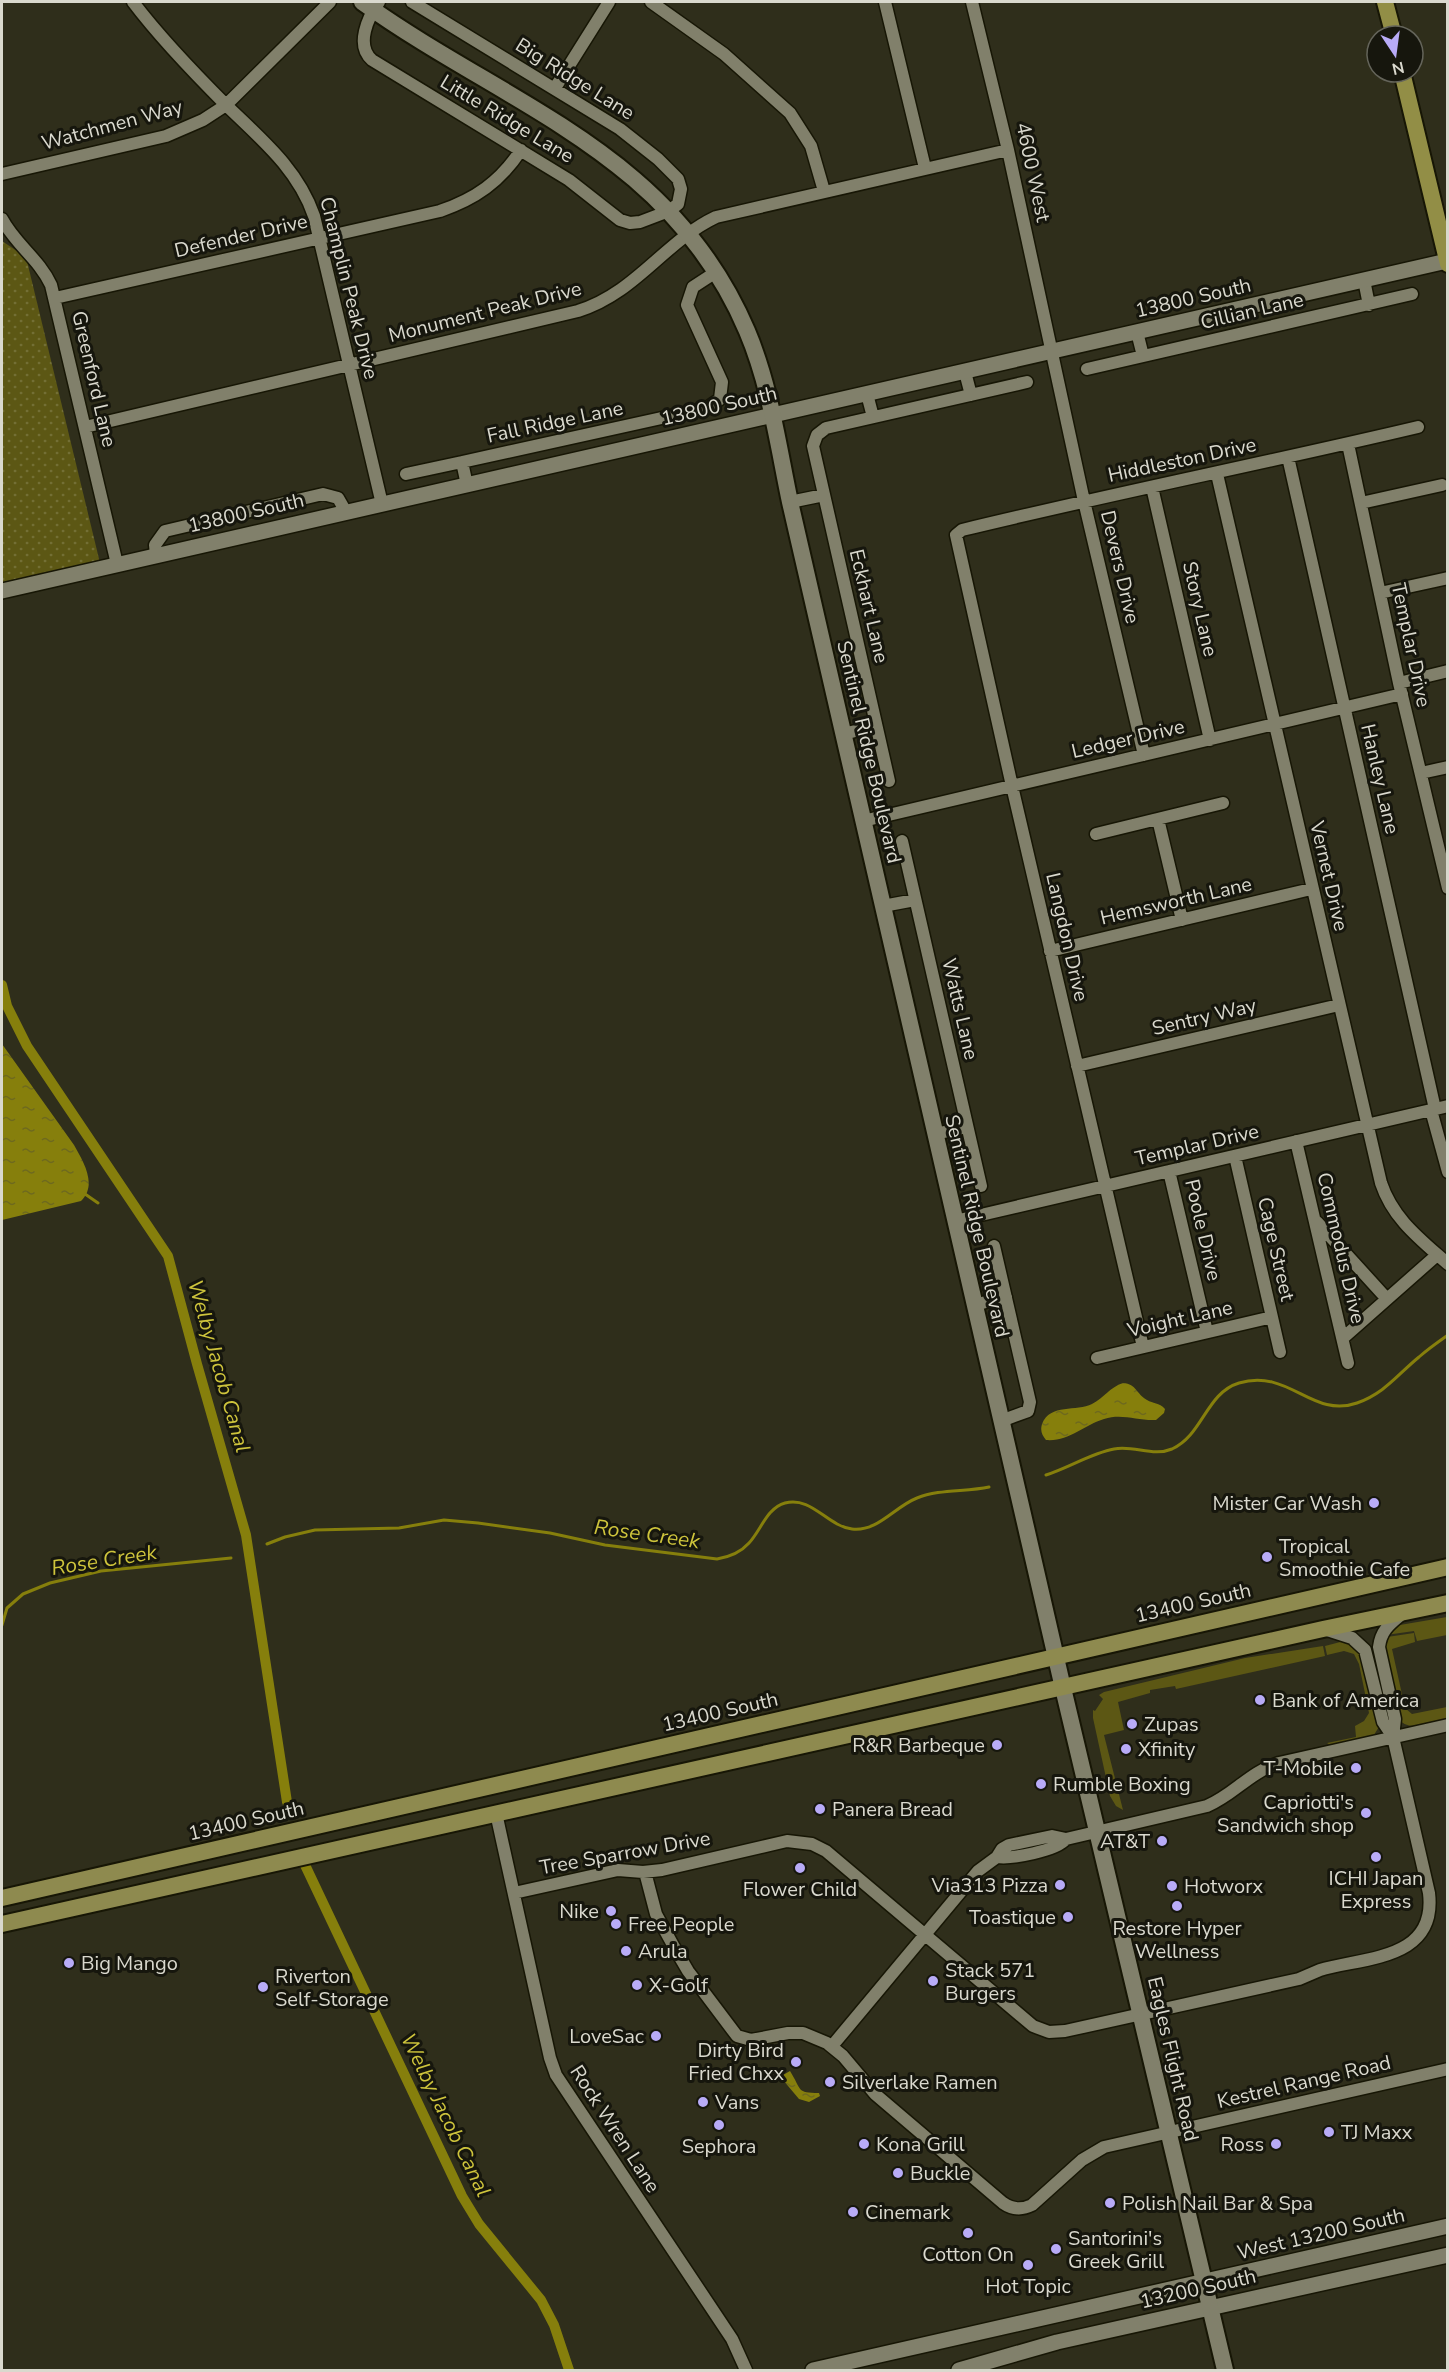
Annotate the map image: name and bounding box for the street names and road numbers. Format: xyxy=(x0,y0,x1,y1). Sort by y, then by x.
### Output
street label: Big Ridge Lane xyxy=(510,32,640,126)
street label: Little Ridge Lane xyxy=(435,68,579,170)
street label: Watchmen Way xyxy=(39,93,186,157)
street label: 4600 West xyxy=(1009,120,1057,225)
street label: Champlin Peak Drive xyxy=(313,194,385,382)
street label: Defender Drive xyxy=(172,208,310,264)
street label: 13800 South xyxy=(1132,272,1254,324)
street label: Monument Peak Drive xyxy=(386,275,584,349)
street label: Cillian Lane xyxy=(1198,286,1306,336)
street label: Greenford Lane xyxy=(65,308,123,450)
street label: 13800 South xyxy=(658,380,780,432)
street label: Fall Ridge Lane xyxy=(484,394,626,450)
street label: Hiddleston Drive xyxy=(1105,431,1259,489)
street label: 13800 South xyxy=(185,487,307,539)
street label: Devers Drive xyxy=(1094,508,1146,626)
street label: Eckhart Lane xyxy=(843,546,895,666)
street label: Story Lane xyxy=(1176,559,1224,659)
street label: Templar Drive xyxy=(1385,580,1437,710)
street label: Sentinel Ridge Boulevard xyxy=(830,638,908,866)
street label: Ledger Drive xyxy=(1069,713,1187,765)
street label: Hanley Lane xyxy=(1354,721,1406,837)
street label: Vernet Drive xyxy=(1303,817,1355,934)
street label: Langdon Drive xyxy=(1039,870,1095,1004)
street label: Hemsworth Lane xyxy=(1098,870,1254,932)
street label: Watts Lane xyxy=(935,956,985,1062)
street label: Sentry Way xyxy=(1149,992,1259,1042)
street label: Sentinel Ridge Boulevard xyxy=(938,1112,1016,1340)
street label: Templar Drive xyxy=(1132,1118,1262,1172)
street label: Commodus Drive xyxy=(1310,1170,1372,1326)
street label: Poole Drive xyxy=(1178,1177,1228,1283)
street label: Cage Street xyxy=(1251,1194,1301,1305)
street label: Voight Lane xyxy=(1124,1294,1235,1344)
street label: 13400 South xyxy=(1132,1577,1254,1629)
street label: 13400 South xyxy=(659,1686,781,1738)
street label: 13400 South xyxy=(185,1795,307,1847)
street label: Tree Sparrow Drive xyxy=(537,1825,713,1881)
street label: Eagles Flight Road xyxy=(1141,1974,1205,2144)
street label: Kestrel Range Road xyxy=(1214,2049,1394,2115)
street label: Rock Wren Lane xyxy=(564,2060,666,2198)
street label: West 13200 South xyxy=(1235,2202,1407,2266)
street label: 13200 South xyxy=(1137,2263,1259,2315)

